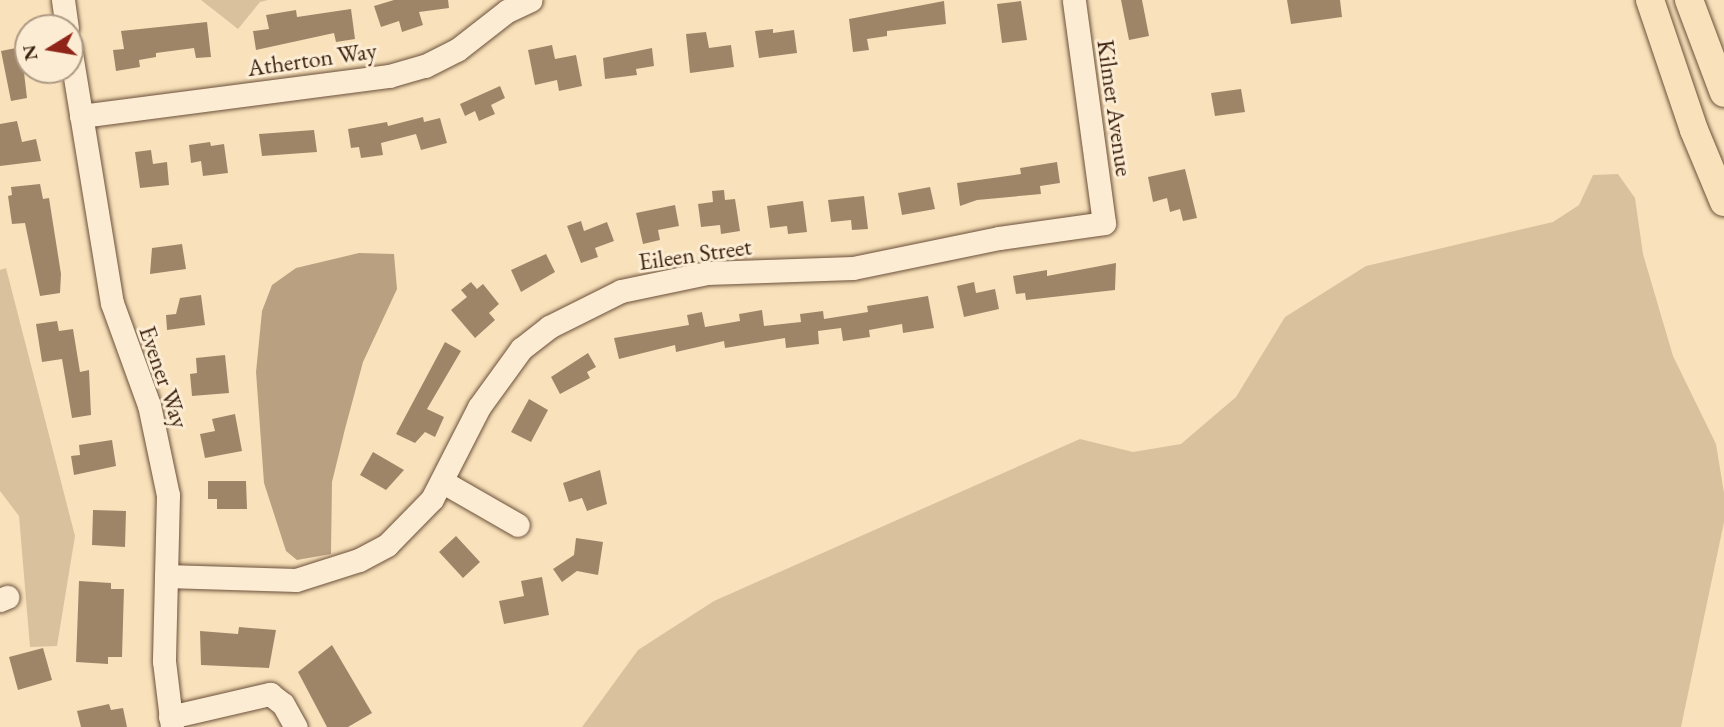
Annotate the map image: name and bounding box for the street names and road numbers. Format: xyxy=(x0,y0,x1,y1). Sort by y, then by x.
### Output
street label: Atherton Way xyxy=(246,36,378,82)
street label: Kilmer Avenue xyxy=(1091,38,1139,178)
street label: Eileen Street xyxy=(637,232,753,276)
street label: Evener Way xyxy=(133,322,195,432)

